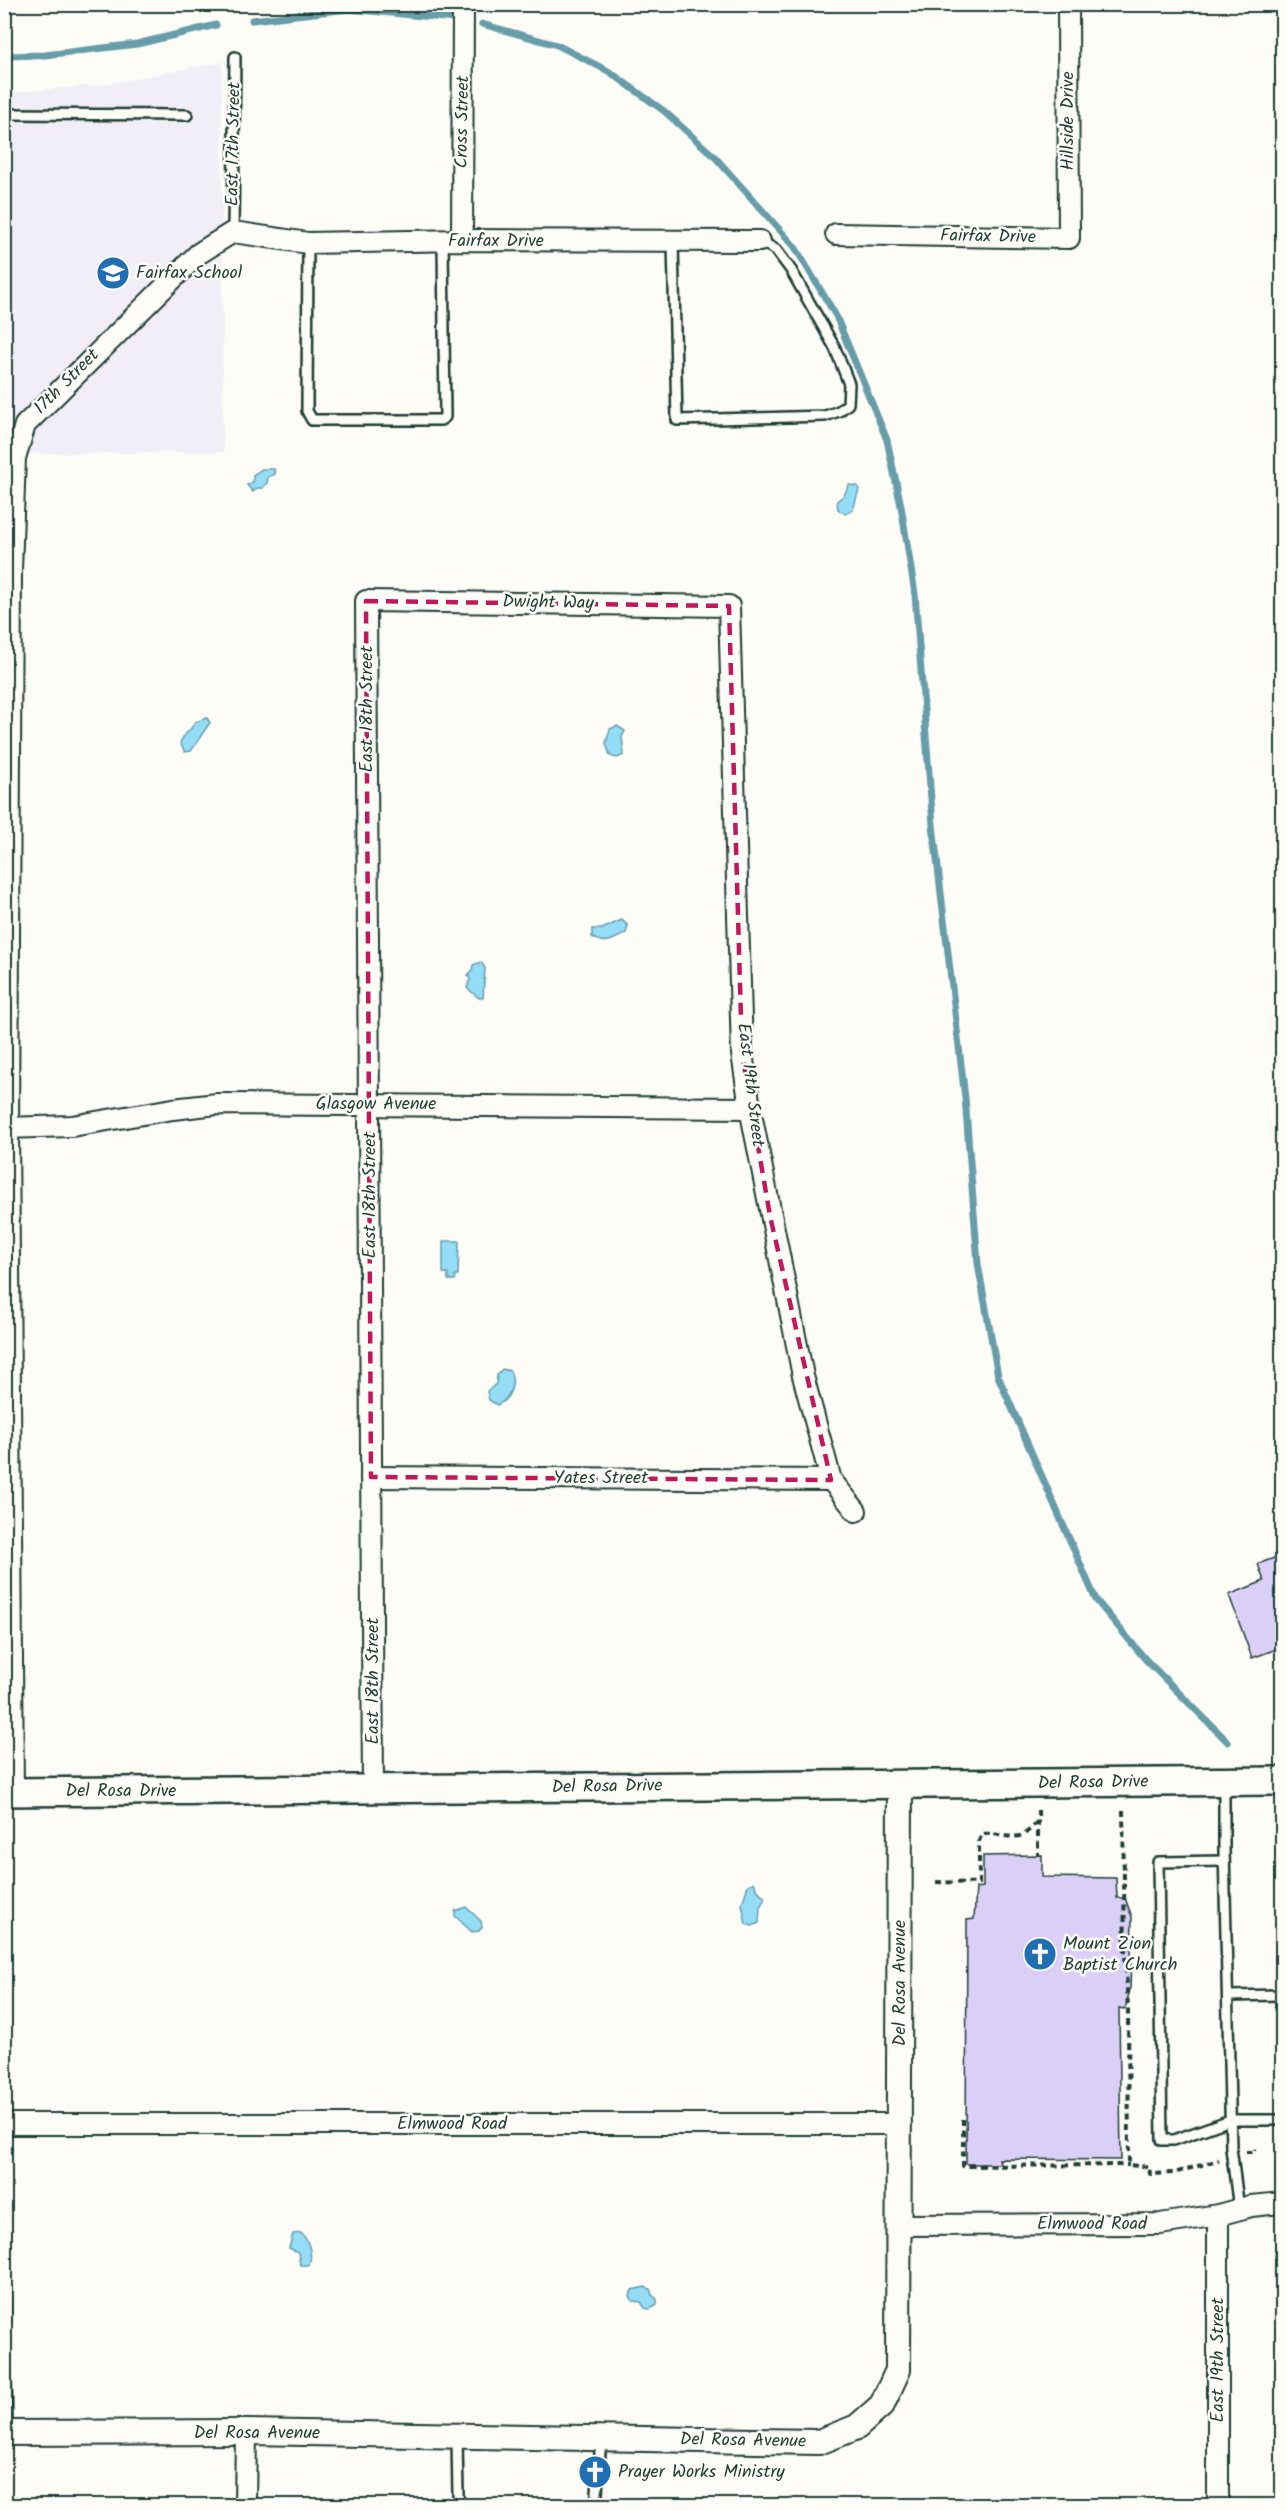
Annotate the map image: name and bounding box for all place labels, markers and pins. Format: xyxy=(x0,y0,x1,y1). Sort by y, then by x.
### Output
school or university icon: Fairfax School xyxy=(95,255,131,291)
place label: Fairfax School xyxy=(136,259,243,288)
place label: Mount Zion Baptist Church xyxy=(1063,1930,1177,1980)
church icon: Mount Zion Baptist Church xyxy=(1022,1936,1058,1972)
church icon: Prayer Works Ministry xyxy=(577,2454,613,2490)
place label: Prayer Works Ministry xyxy=(618,2458,785,2487)

